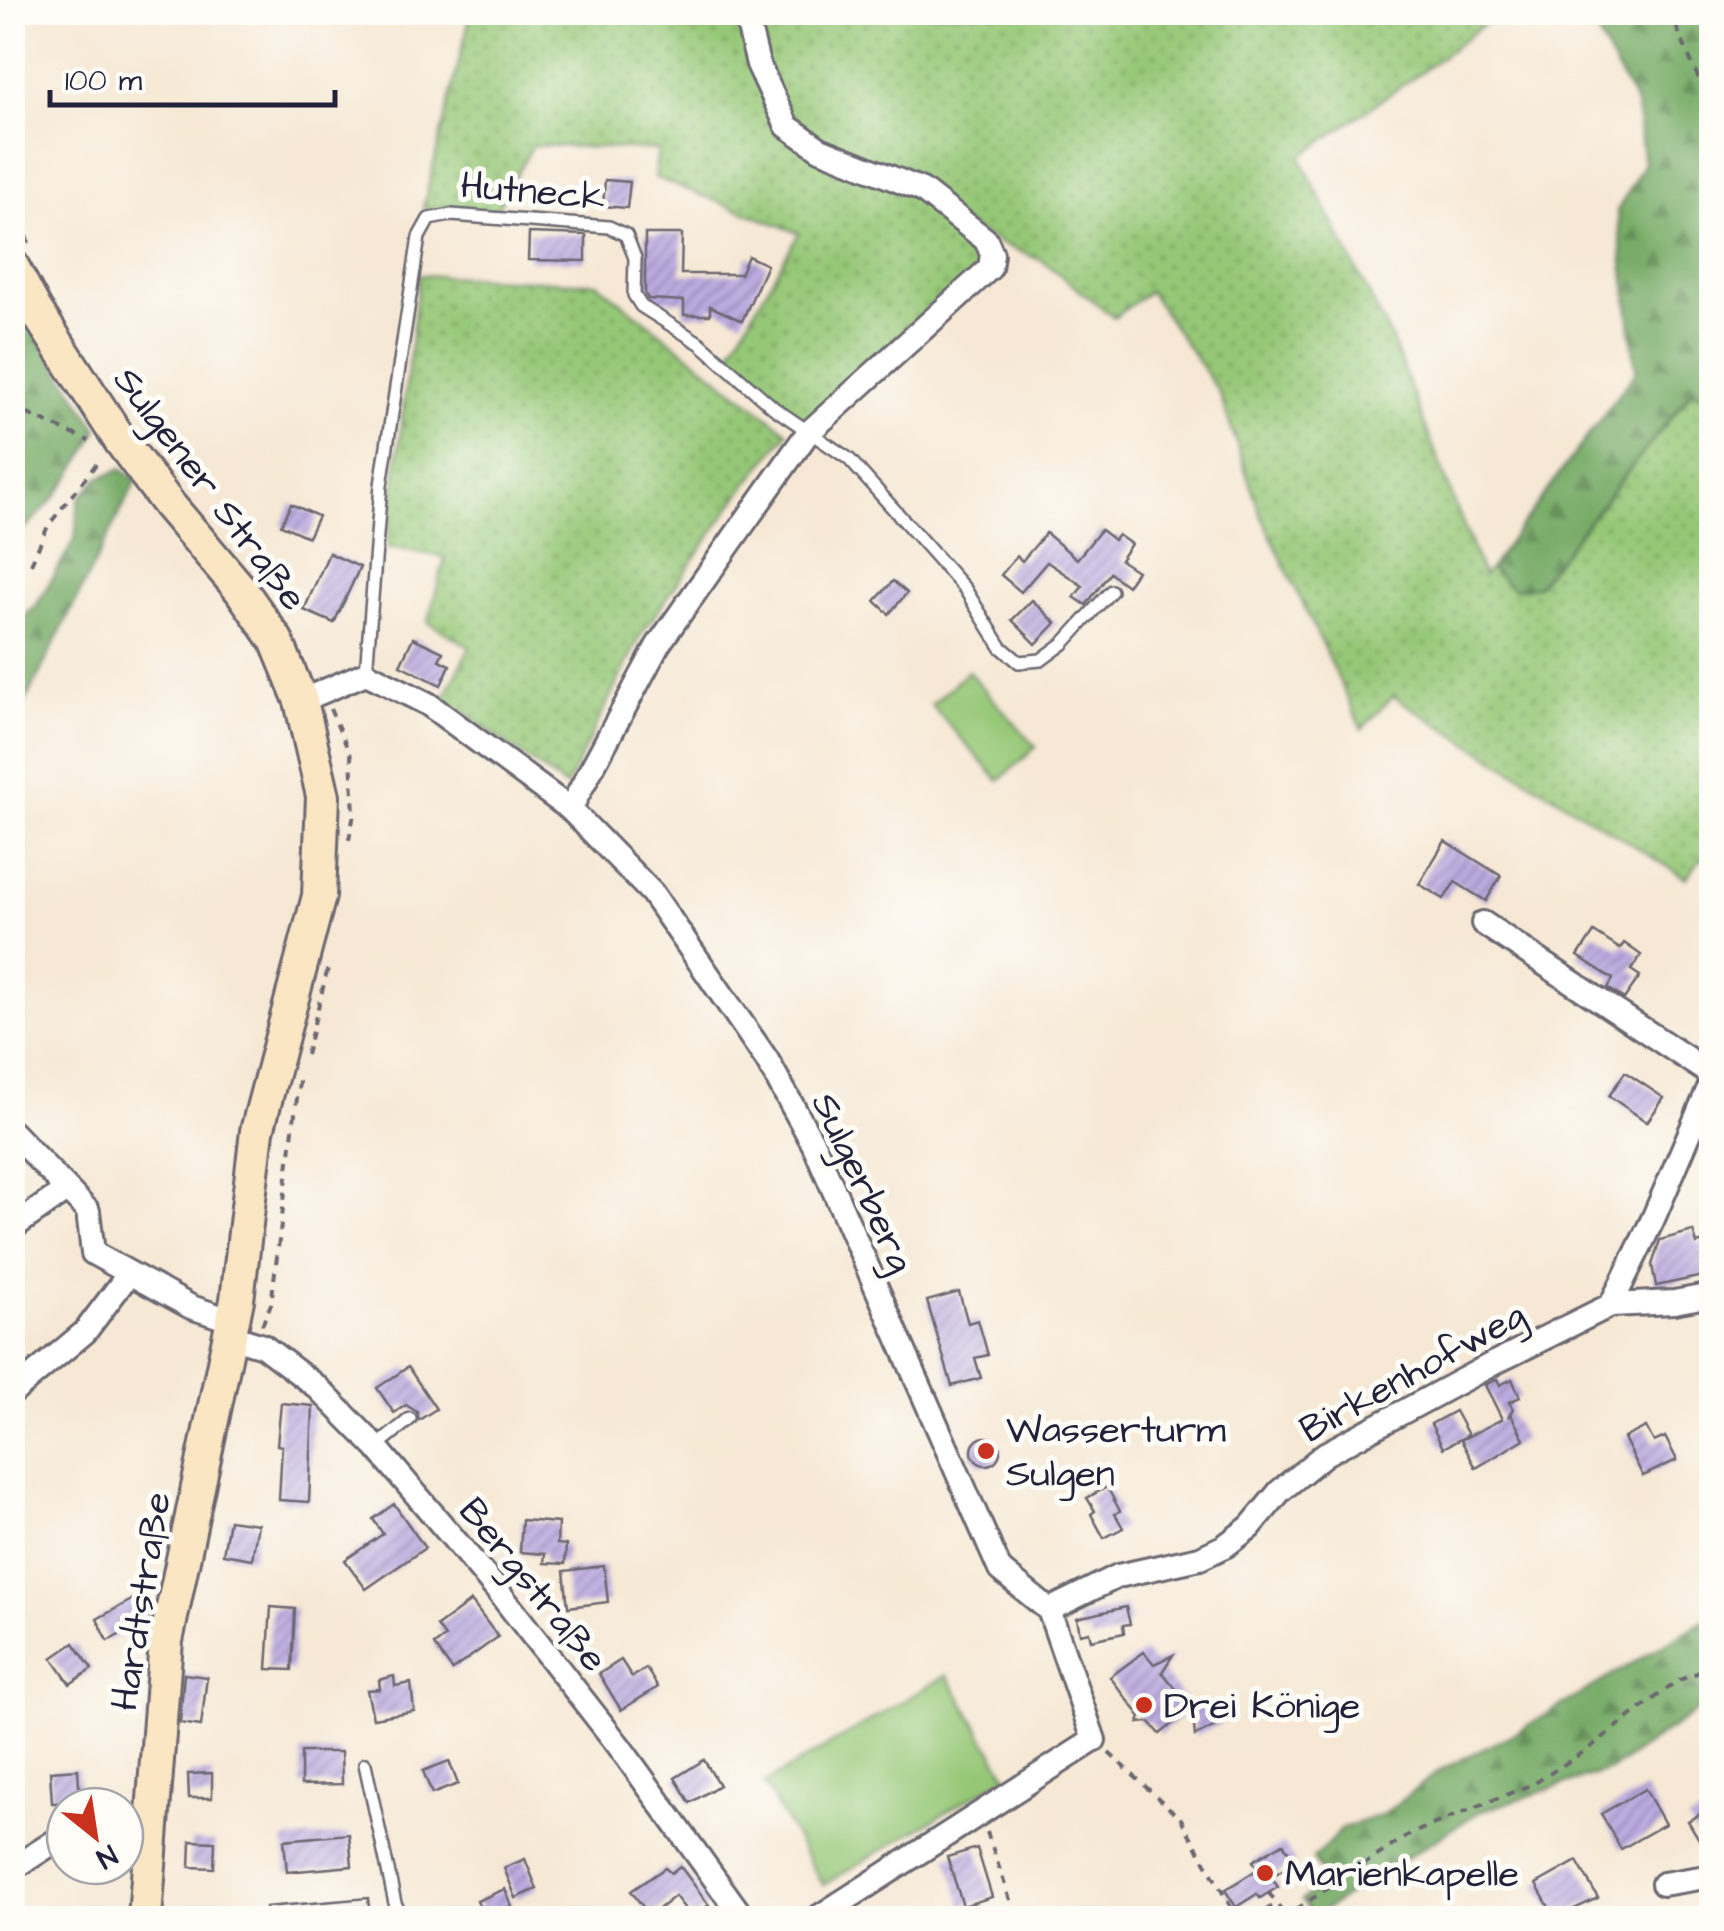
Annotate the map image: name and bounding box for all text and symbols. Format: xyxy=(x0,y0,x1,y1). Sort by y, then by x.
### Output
scale bar xyxy=(50,45,335,107)
text: 100 m xyxy=(65,60,143,102)
street label: Hutneck xyxy=(459,160,607,224)
street label: Sulgener Straße xyxy=(100,356,318,622)
street label: Sulgerberg xyxy=(798,1084,927,1281)
street label: Birkenhofweg xyxy=(1291,1289,1535,1456)
place label: Wasserturm Sulgen xyxy=(1006,1405,1226,1501)
marker: Wasserturm Sulgen xyxy=(975,1440,997,1462)
street label: Bergstraße xyxy=(446,1487,619,1683)
street label: Hardtstraße xyxy=(99,1488,185,1714)
place label: Drei Könige xyxy=(1164,1681,1360,1733)
marker: Drei Könige xyxy=(1133,1694,1155,1716)
north arrow xyxy=(45,1786,145,1886)
text: N xyxy=(89,1835,124,1878)
place label: Marienkapelle xyxy=(1285,1849,1519,1901)
marker: Marienkapelle xyxy=(1254,1862,1276,1884)

